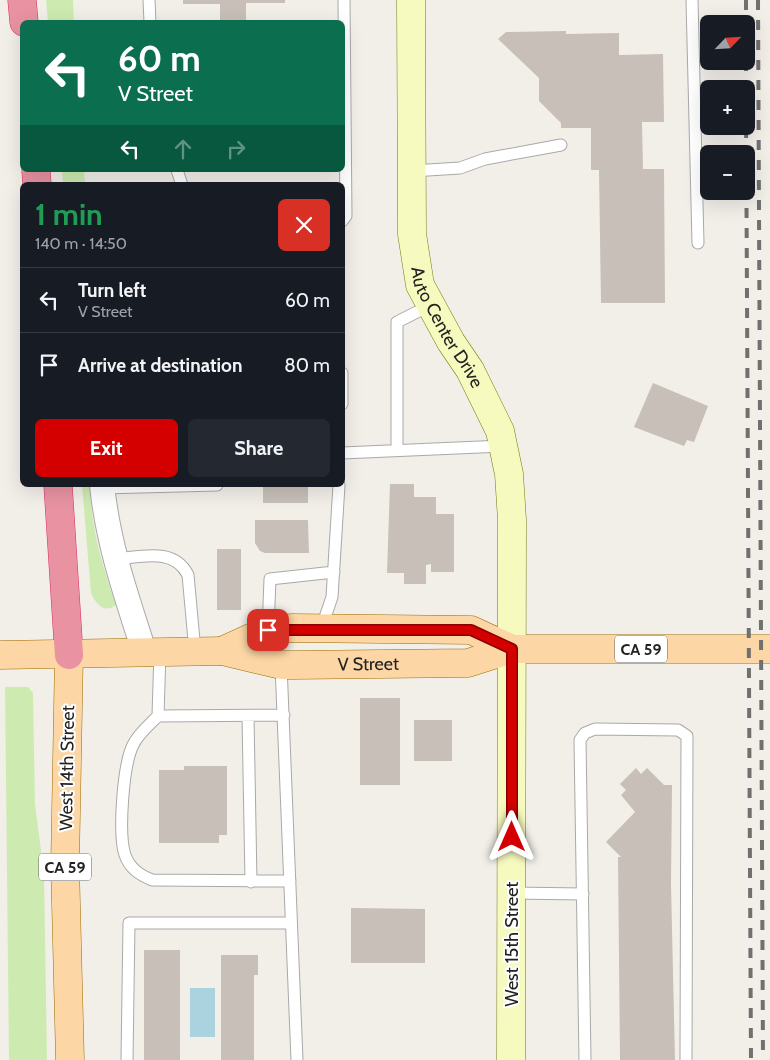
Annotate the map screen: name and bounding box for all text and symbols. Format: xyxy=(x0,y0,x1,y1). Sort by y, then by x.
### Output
north arrow xyxy=(700,15,755,70)
map controls xyxy=(700,15,755,200)
text: 60 m xyxy=(118,37,201,80)
icon: left xyxy=(35,40,100,105)
text: V Street xyxy=(118,80,193,107)
button: + xyxy=(700,80,755,135)
icon: left xyxy=(116,135,144,163)
icon: ahead xyxy=(169,135,197,163)
icon: right xyxy=(222,135,250,163)
button: − xyxy=(700,145,755,200)
text: 1 min xyxy=(35,196,103,233)
button: close xyxy=(278,199,330,251)
text: 140 m · 14:50 xyxy=(35,234,127,253)
street label: Auto Center Drive xyxy=(406,265,488,391)
text: Turn left xyxy=(78,279,146,302)
icon: left xyxy=(35,286,63,314)
text: 60 m xyxy=(285,289,330,312)
text: V Street xyxy=(78,302,132,321)
icon: arrive xyxy=(35,351,63,379)
text: Arrive at destination xyxy=(78,354,242,377)
text: 80 m xyxy=(284,354,330,377)
button: Exit xyxy=(35,419,178,477)
button: Share xyxy=(188,419,330,477)
pin xyxy=(247,609,289,651)
icon: arrive xyxy=(254,616,282,644)
road number: CA 59 xyxy=(615,636,667,662)
street label: V Street xyxy=(338,653,399,675)
street label: West 14th Street xyxy=(55,705,79,831)
position arrow xyxy=(485,810,537,862)
road number: CA 59 xyxy=(39,854,91,880)
street label: West 15th Street xyxy=(501,882,523,1006)

